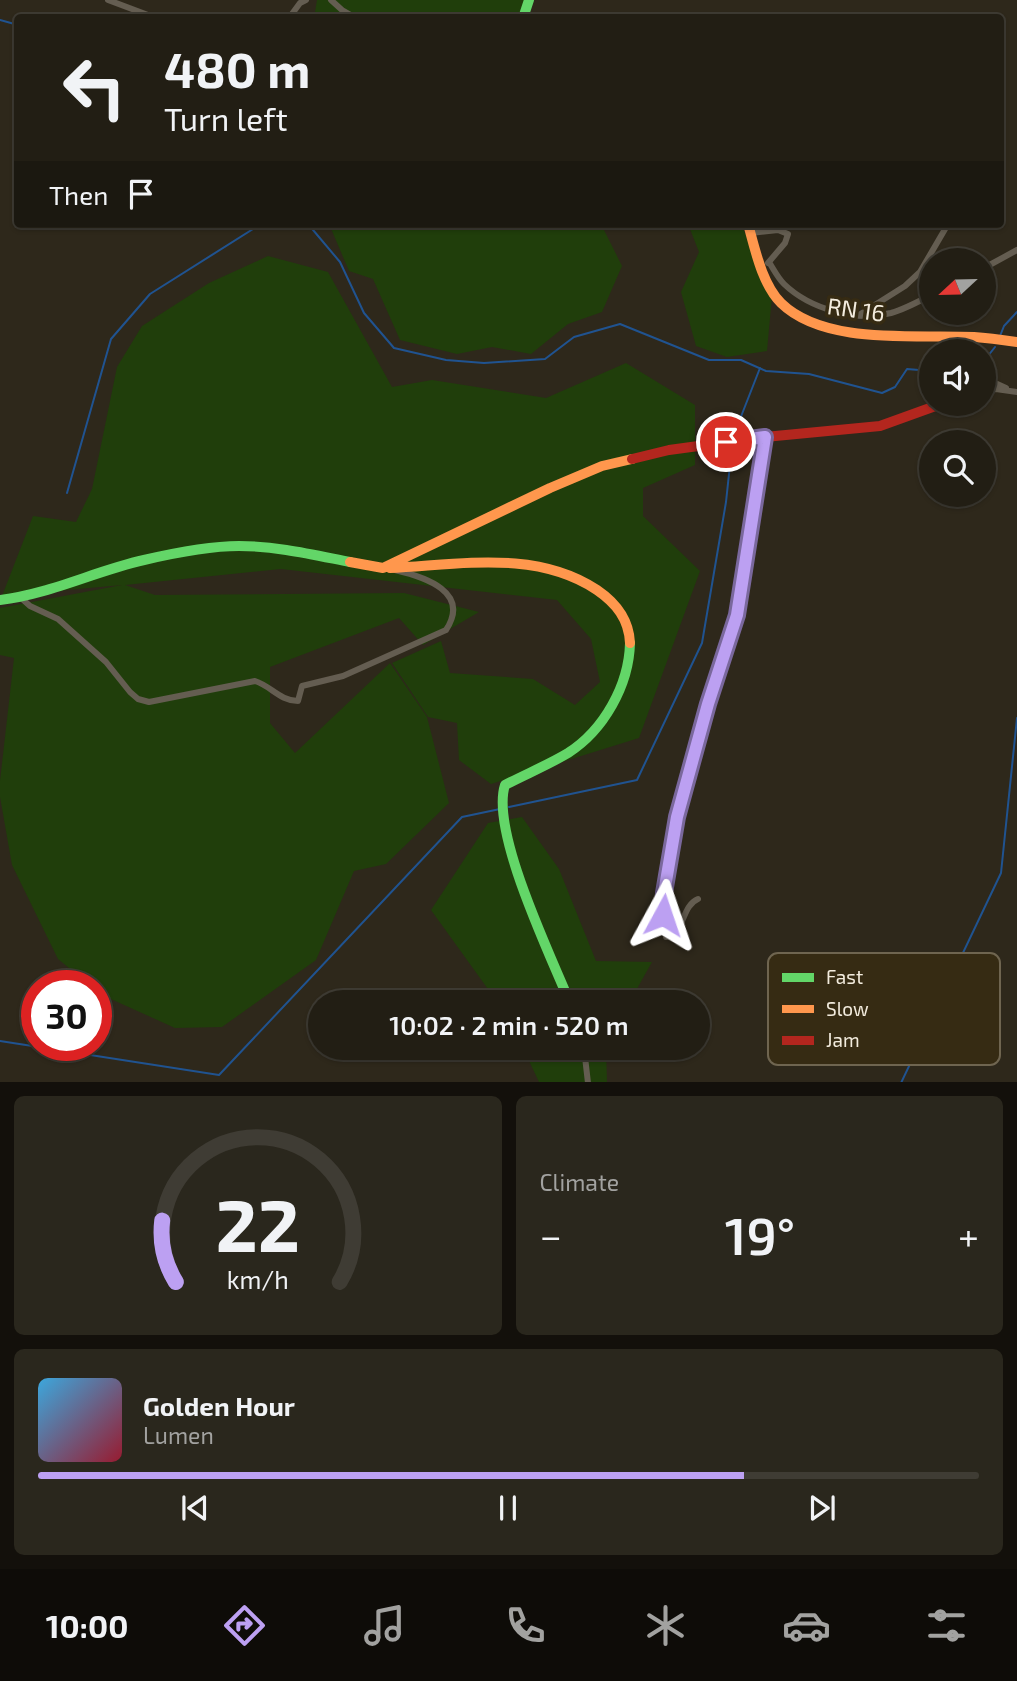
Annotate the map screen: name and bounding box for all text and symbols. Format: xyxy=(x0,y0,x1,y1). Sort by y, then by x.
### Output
text: 480 m xyxy=(164,39,310,98)
icon: left xyxy=(49,42,140,133)
text: Turn left xyxy=(164,99,288,137)
icon: arrive xyxy=(122,175,160,213)
text: Then xyxy=(49,179,108,210)
north arrow xyxy=(919,248,996,326)
map controls xyxy=(919,248,996,507)
street label: RN 16 xyxy=(826,291,887,327)
button: sound xyxy=(919,339,996,416)
pin xyxy=(696,412,756,472)
icon: arrive xyxy=(707,423,745,461)
button: search xyxy=(919,430,996,507)
position arrow xyxy=(626,878,700,952)
legend xyxy=(768,953,1000,1065)
text: Fast xyxy=(826,965,863,988)
speed limit sign: 30 xyxy=(21,970,112,1061)
text: Slow xyxy=(826,997,869,1020)
text: 10:02 · 2 min · 520 m xyxy=(389,1009,629,1040)
text: Jam xyxy=(826,1028,860,1051)
text: Climate xyxy=(540,1168,619,1196)
text: 22 xyxy=(215,1179,300,1267)
text: 19° xyxy=(725,1203,795,1265)
text: − xyxy=(540,1212,562,1258)
text: + xyxy=(958,1212,979,1258)
text: km/h xyxy=(227,1263,289,1293)
text: Golden Hour xyxy=(143,1390,295,1421)
text: Lumen xyxy=(143,1421,214,1449)
icon: previous xyxy=(176,1489,214,1527)
icon: pause xyxy=(489,1489,527,1527)
icon: next xyxy=(803,1489,841,1527)
icon: directions xyxy=(220,1601,269,1650)
icon: music xyxy=(360,1601,409,1650)
icon: phone xyxy=(501,1601,550,1650)
icon: climate xyxy=(641,1601,690,1650)
icon: car xyxy=(782,1601,831,1650)
icon: filters xyxy=(922,1601,971,1650)
text: 10:00 xyxy=(46,1606,128,1644)

